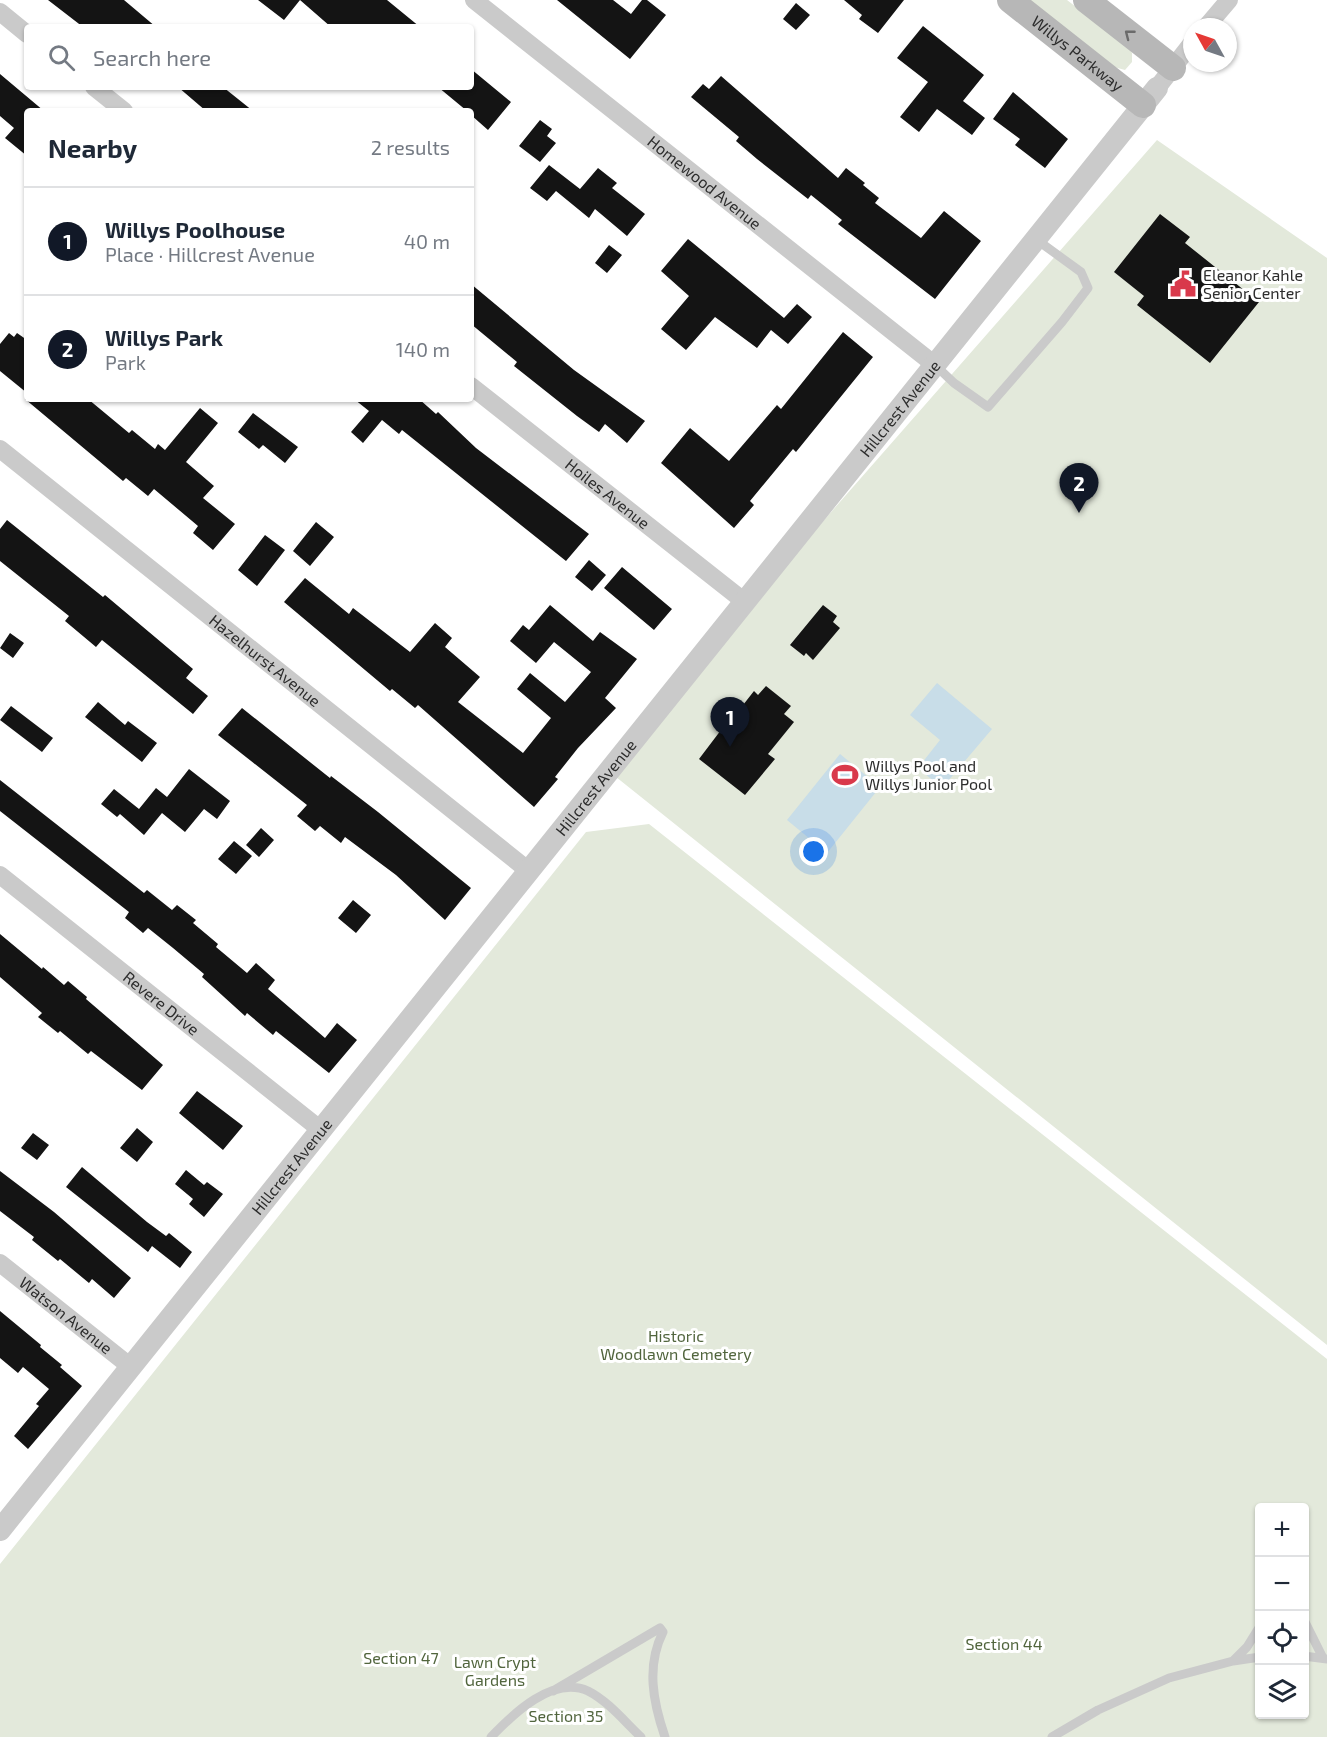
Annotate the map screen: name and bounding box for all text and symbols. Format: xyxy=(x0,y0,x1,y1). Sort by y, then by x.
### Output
street label: Willys Parkway xyxy=(1028,11,1128,95)
north arrow xyxy=(1183,18,1237,72)
search box xyxy=(24,24,474,90)
one-way arrow xyxy=(1125,31,1136,42)
icon: search xyxy=(45,41,78,74)
text: Search here xyxy=(93,44,211,70)
street label: Homewood Avenue xyxy=(644,131,765,233)
text: Nearby xyxy=(48,132,137,163)
text: 2 results xyxy=(371,135,450,159)
text: Willys Poolhouse xyxy=(105,216,285,242)
text: 1 xyxy=(63,229,72,253)
text: 40 m xyxy=(404,229,450,253)
text: Place · Hillcrest Avenue xyxy=(105,242,315,266)
place label: Eleanor Kahle Senior Center xyxy=(1203,265,1303,302)
public building icon: Eleanor Kahle Senior Center xyxy=(1168,269,1198,299)
text: Willys Park xyxy=(105,324,223,350)
text: 2 xyxy=(62,337,73,361)
text: 140 m xyxy=(396,337,450,361)
text: Park xyxy=(105,350,146,374)
street label: Hillcrest Avenue xyxy=(855,356,944,460)
street label: Hoiles Avenue xyxy=(562,454,654,532)
pin: 2 xyxy=(1060,464,1098,513)
street label: Hazelhurst Avenue xyxy=(206,610,325,710)
pin: 1 xyxy=(710,698,750,747)
street label: Hillcrest Avenue xyxy=(551,735,640,839)
place label: Willys Pool and Willys Junior Pool xyxy=(865,756,992,793)
sports icon: Willys Pool and Willys Junior Pool xyxy=(830,760,860,790)
your location xyxy=(799,837,828,866)
street label: Revere Drive xyxy=(120,967,203,1039)
street label: Hillcrest Avenue xyxy=(247,1114,336,1218)
street label: Watson Avenue xyxy=(16,1272,116,1357)
park label: Historic Woodlawn Cemetery xyxy=(600,1326,752,1363)
map controls xyxy=(1255,1503,1309,1719)
button: + xyxy=(1255,1503,1309,1557)
button: − xyxy=(1255,1557,1309,1611)
button: locate xyxy=(1255,1611,1309,1665)
park label: Section 44 xyxy=(965,1634,1043,1653)
park label: Section 47 xyxy=(363,1648,439,1667)
park label: Lawn Crypt Gardens xyxy=(454,1652,536,1689)
button: layers xyxy=(1255,1665,1309,1719)
park label: Section 35 xyxy=(529,1706,603,1725)

